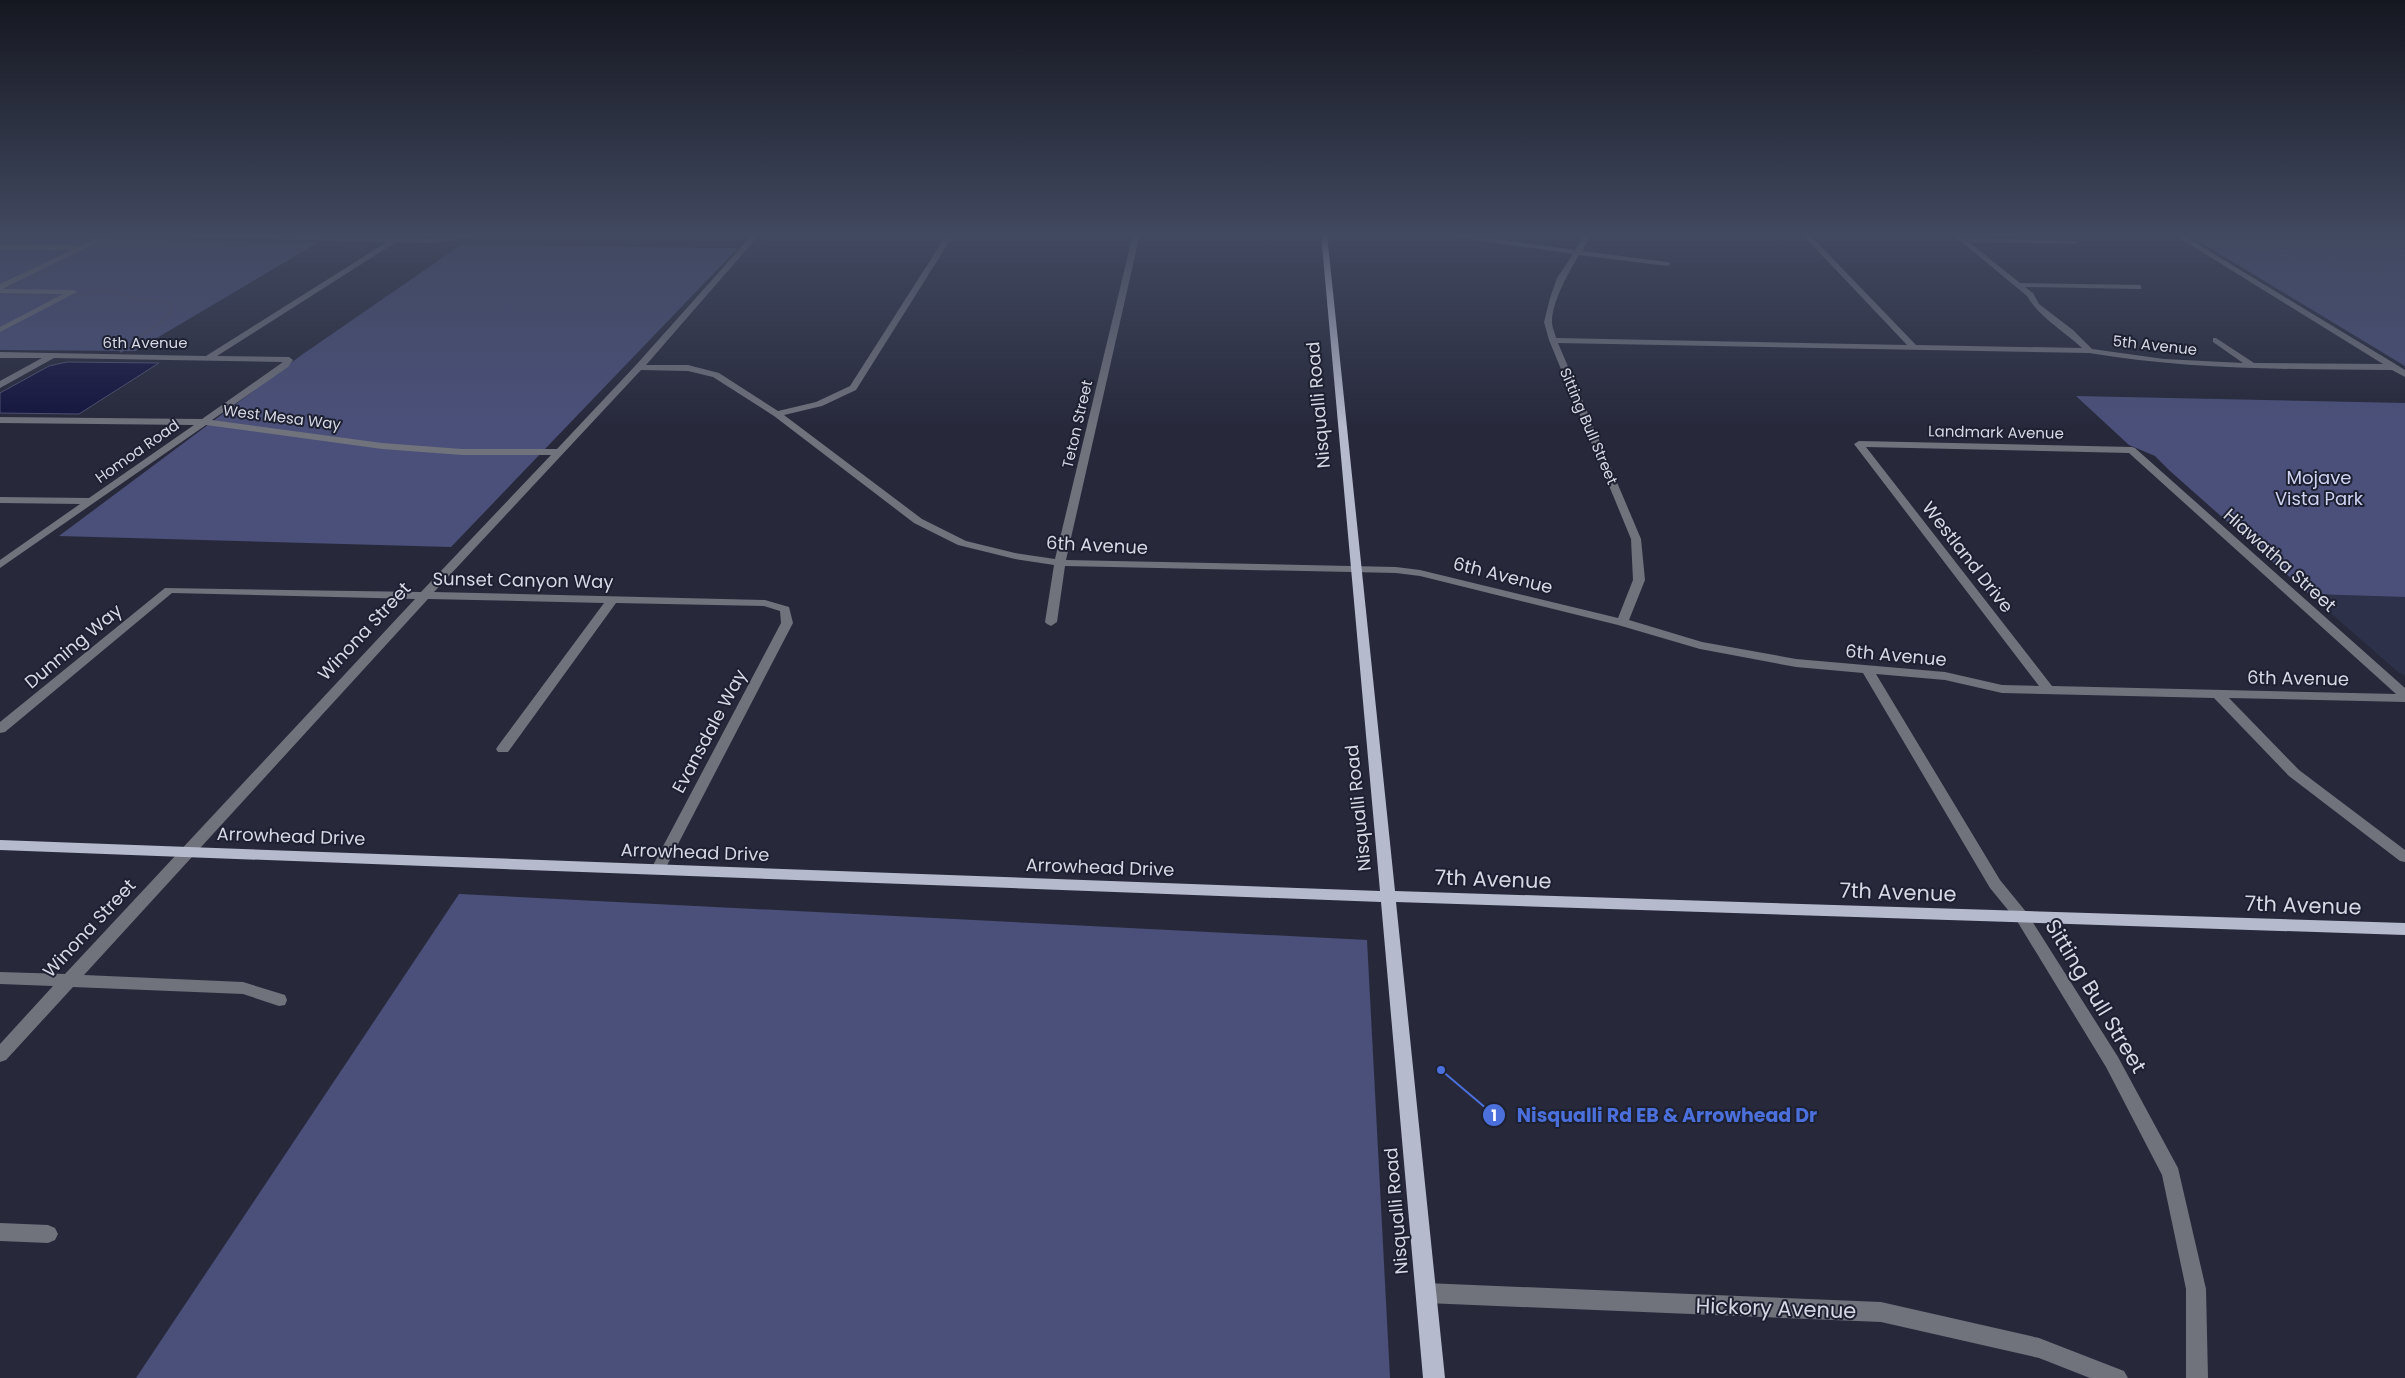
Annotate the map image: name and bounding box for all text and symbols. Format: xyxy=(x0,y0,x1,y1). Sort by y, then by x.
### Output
street label: 5th Avenue xyxy=(2112,330,2198,360)
street label: 6th Avenue xyxy=(103,332,187,353)
street label: Nisqualli Road xyxy=(1300,341,1336,469)
street label: Sitting Bull Street xyxy=(1555,364,1623,488)
street label: Teton Street xyxy=(1057,378,1097,470)
street label: West Mesa Way xyxy=(222,399,343,435)
street label: Homoa Road xyxy=(91,414,183,488)
street label: Landmark Avenue xyxy=(1928,420,2064,444)
park label: Mojave Vista Park xyxy=(2275,465,2364,511)
street label: Westland Drive xyxy=(1917,496,2019,618)
street label: Hiawatha Street xyxy=(2218,503,2342,617)
street label: 6th Avenue xyxy=(1045,530,1149,560)
street label: 6th Avenue xyxy=(1451,551,1555,599)
street label: Sunset Canyon Way xyxy=(432,566,614,594)
street label: Winona Street xyxy=(312,576,416,686)
street label: Dunning Way xyxy=(19,598,127,694)
street label: 6th Avenue xyxy=(1844,638,1948,672)
street label: Evansdale Way xyxy=(666,665,752,797)
street label: 6th Avenue xyxy=(2247,665,2349,691)
street label: Nisqualli Road xyxy=(1339,743,1377,873)
street label: Arrowhead Drive xyxy=(216,821,366,851)
street label: Arrowhead Drive xyxy=(620,837,770,867)
street label: Arrowhead Drive xyxy=(1025,852,1175,882)
street label: 7th Avenue xyxy=(1434,862,1552,896)
street label: Winona Street xyxy=(37,873,141,983)
street label: 7th Avenue xyxy=(1839,875,1957,909)
street label: 7th Avenue xyxy=(2244,888,2362,922)
street label: Sitting Bull Street xyxy=(2039,914,2153,1078)
callout: Nisqualli Rd EB & Arrowhead Dr xyxy=(1482,1098,1827,1132)
text: Nisqualli Rd EB & Arrowhead Dr xyxy=(1517,1102,1817,1129)
text: 1 xyxy=(1491,1105,1497,1126)
street label: Nisqualli Road xyxy=(1378,1147,1414,1275)
street label: Hickory Avenue xyxy=(1695,1291,1857,1325)

